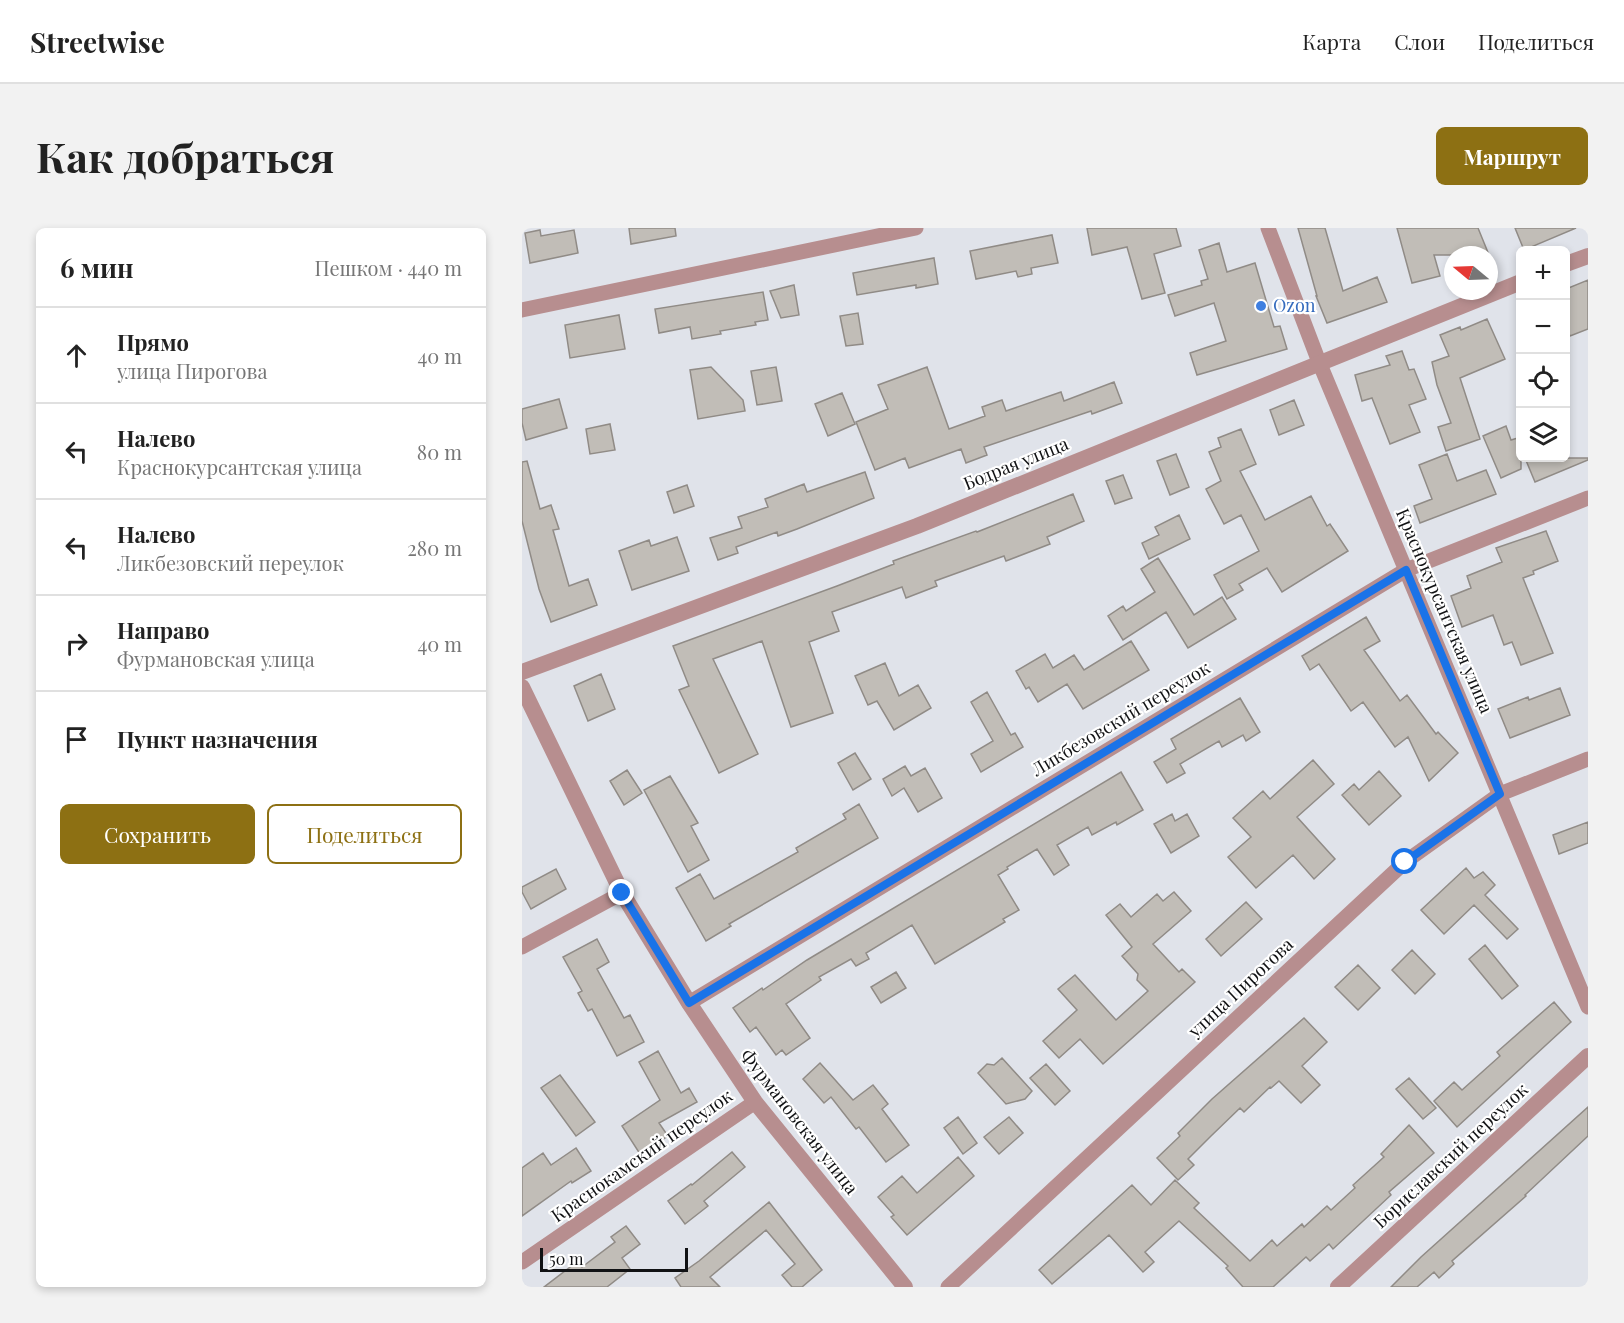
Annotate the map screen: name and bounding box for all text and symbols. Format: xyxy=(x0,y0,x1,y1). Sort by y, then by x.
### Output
text: Streetwise xyxy=(30,23,165,60)
text: Карта xyxy=(1302,27,1361,55)
text: Слои xyxy=(1394,27,1445,55)
text: Поделиться xyxy=(1478,27,1594,55)
button: Маршрут xyxy=(1436,127,1588,185)
text: Как добраться xyxy=(36,128,335,184)
north arrow xyxy=(1444,246,1498,300)
map controls xyxy=(1516,246,1570,462)
button: + xyxy=(1516,246,1570,300)
text: 6 мин xyxy=(60,250,134,285)
text: Пешком · 440 m xyxy=(315,254,462,281)
place label: Ozon xyxy=(1273,293,1316,317)
marker: Ozon xyxy=(1254,299,1268,313)
button: − xyxy=(1516,300,1570,354)
text: Прямо xyxy=(117,327,189,357)
icon: ahead xyxy=(60,339,93,372)
text: 40 m xyxy=(417,342,462,369)
button: locate xyxy=(1516,354,1570,408)
text: улица Пирогова xyxy=(117,357,267,384)
button: layers xyxy=(1516,408,1570,462)
text: Налево xyxy=(117,423,195,453)
street label: Бодрая улица xyxy=(960,431,1072,495)
icon: left xyxy=(60,435,93,468)
text: 80 m xyxy=(417,438,462,465)
text: Краснокурсантская улица xyxy=(117,453,362,480)
street label: Краснокурсантская улица xyxy=(1391,504,1499,717)
text: Налево xyxy=(117,519,195,549)
icon: left xyxy=(60,531,93,564)
text: 280 m xyxy=(407,534,462,561)
text: Ликбезовский переулок xyxy=(117,549,344,576)
text: Направо xyxy=(117,615,210,645)
icon: right xyxy=(60,627,93,660)
text: 40 m xyxy=(417,630,462,657)
text: Фурмановская улица xyxy=(117,645,315,672)
street label: Ликбезовский переулок xyxy=(1026,655,1214,782)
icon: arrive xyxy=(60,723,93,756)
text: Пункт назначения xyxy=(117,724,318,754)
button: Сохранить xyxy=(60,804,255,864)
button: Поделиться xyxy=(267,804,462,864)
route start xyxy=(1391,848,1417,874)
route end xyxy=(608,879,634,905)
street label: улица Пирогова xyxy=(1182,932,1298,1043)
street label: Фурмановская улица xyxy=(736,1044,864,1199)
street label: Бориславский переулок xyxy=(1368,1077,1533,1233)
street label: Краснокамский переулок xyxy=(546,1083,737,1227)
scale bar xyxy=(540,1245,688,1272)
text: 50 m xyxy=(549,1248,583,1269)

